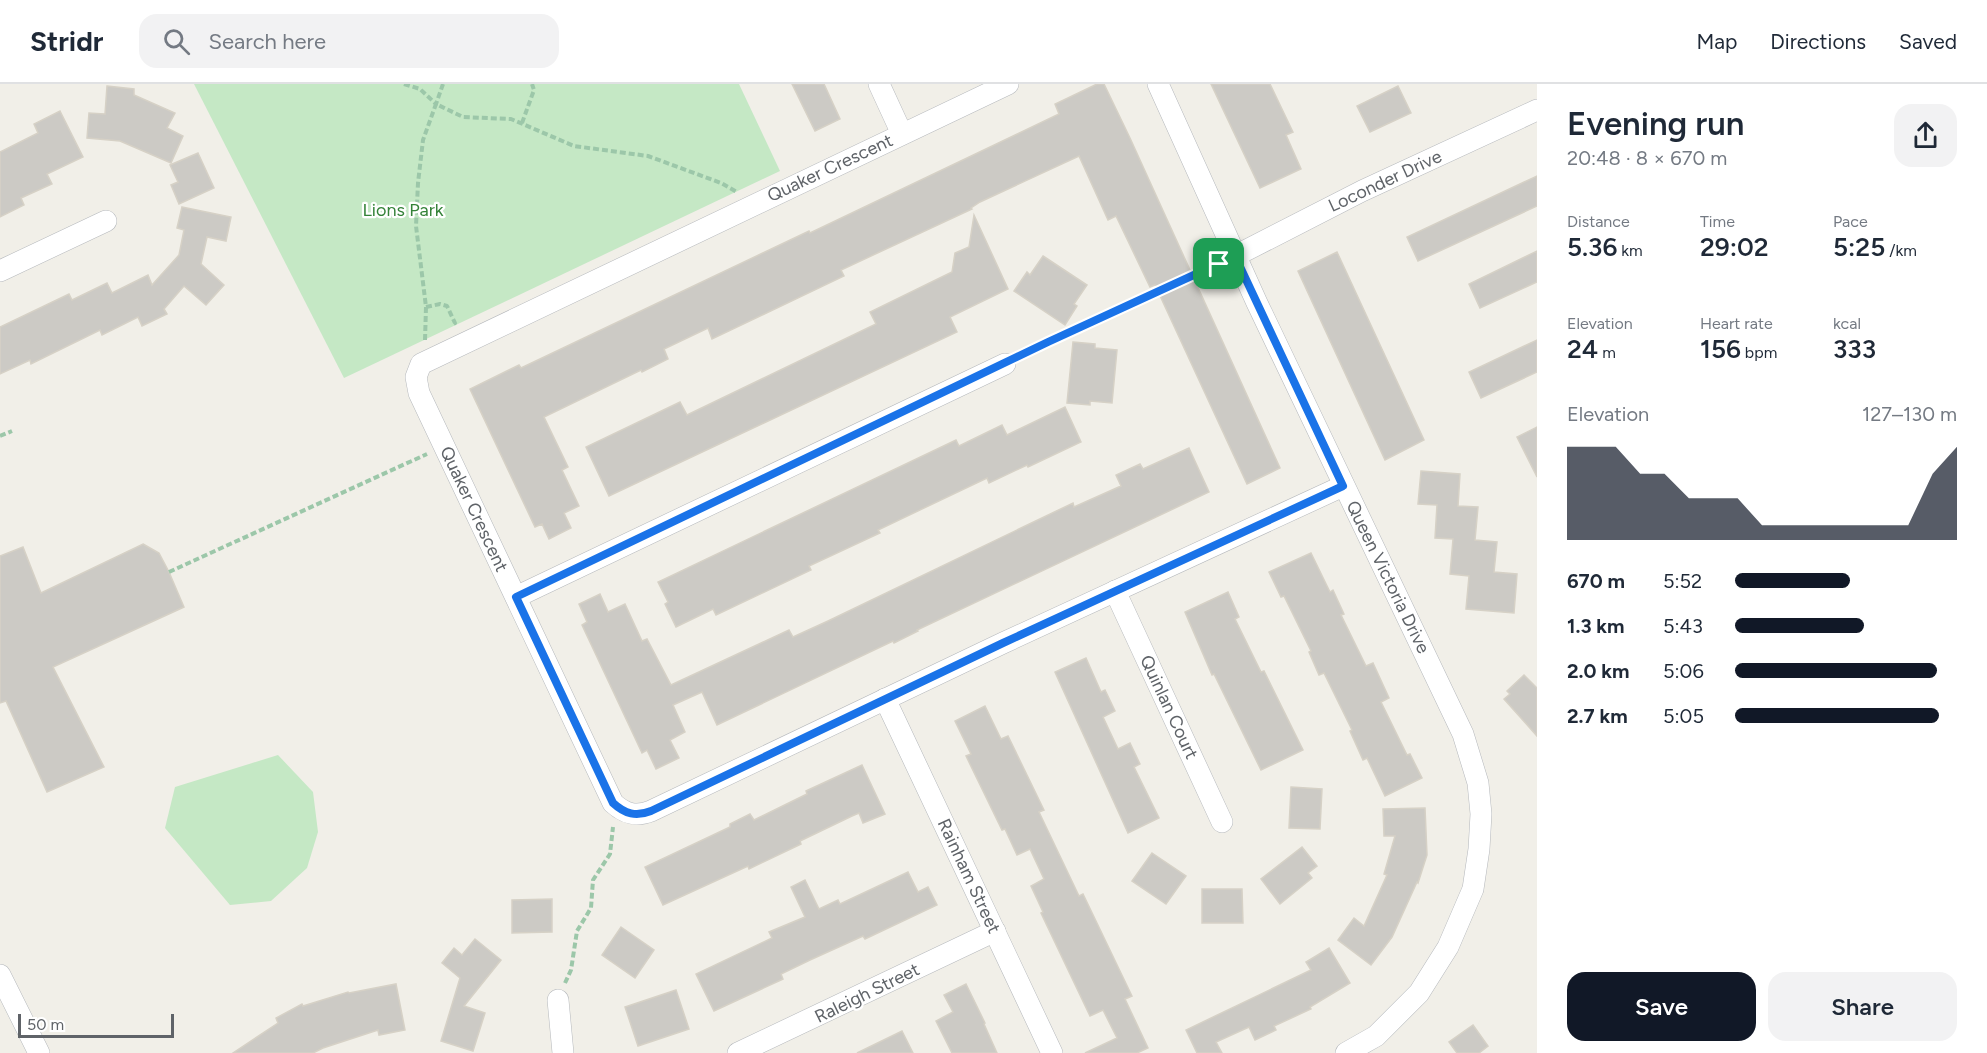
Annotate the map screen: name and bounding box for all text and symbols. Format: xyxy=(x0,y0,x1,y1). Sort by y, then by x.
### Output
search box xyxy=(139,14,559,68)
text: Stridr xyxy=(30,24,103,58)
icon: search xyxy=(160,25,193,58)
text: Search here xyxy=(208,28,326,55)
text: Map xyxy=(1696,29,1737,54)
text: Directions xyxy=(1770,29,1866,54)
text: Saved xyxy=(1899,29,1957,54)
text: Evening run xyxy=(1567,104,1744,143)
button: share xyxy=(1894,104,1957,167)
street label: Quaker Crescent xyxy=(764,129,896,207)
street label: Loconder Drive xyxy=(1325,145,1445,217)
text: 20:48 · 8 × 670 m xyxy=(1567,146,1727,170)
park label: Lions Park xyxy=(362,199,444,221)
text: Distance xyxy=(1567,212,1630,231)
text: Time xyxy=(1700,212,1735,231)
text: Pace xyxy=(1833,212,1868,231)
text: 5.36 xyxy=(1567,231,1617,263)
text: 29:02 xyxy=(1700,231,1769,263)
text: 5:25 xyxy=(1833,231,1885,263)
pin xyxy=(1193,238,1244,289)
text: km xyxy=(1617,241,1643,260)
text: /km xyxy=(1885,241,1917,260)
icon: arrive xyxy=(1202,247,1235,280)
text: Elevation xyxy=(1567,314,1633,333)
text: Heart rate xyxy=(1700,314,1773,333)
text: kcal xyxy=(1833,314,1861,333)
text: 24 xyxy=(1567,333,1598,365)
text: 156 xyxy=(1700,333,1741,365)
text: 333 xyxy=(1833,333,1876,365)
text: m xyxy=(1598,343,1616,362)
text: bpm xyxy=(1741,343,1777,362)
text: Elevation xyxy=(1567,402,1649,426)
text: 127–130 m xyxy=(1862,402,1957,426)
street label: Quaker Crescent xyxy=(435,443,513,575)
street label: Queen Victoria Drive xyxy=(1341,497,1435,657)
text: 670 m xyxy=(1567,569,1625,593)
text: 5:52 xyxy=(1663,569,1702,593)
text: 1.3 km xyxy=(1567,614,1624,638)
text: 5:43 xyxy=(1663,614,1703,638)
street label: Quinlan Court xyxy=(1135,651,1203,763)
text: 2.0 km xyxy=(1567,659,1629,683)
text: 5:06 xyxy=(1663,659,1704,683)
text: 2.7 km xyxy=(1567,704,1628,728)
text: 5:05 xyxy=(1663,704,1704,728)
street label: Rainham Street xyxy=(933,815,1005,937)
street label: Raleigh Street xyxy=(811,958,923,1028)
button: Save xyxy=(1567,972,1756,1041)
button: Share xyxy=(1768,972,1957,1041)
scale bar xyxy=(18,1011,174,1038)
text: 50 m xyxy=(27,1015,64,1034)

